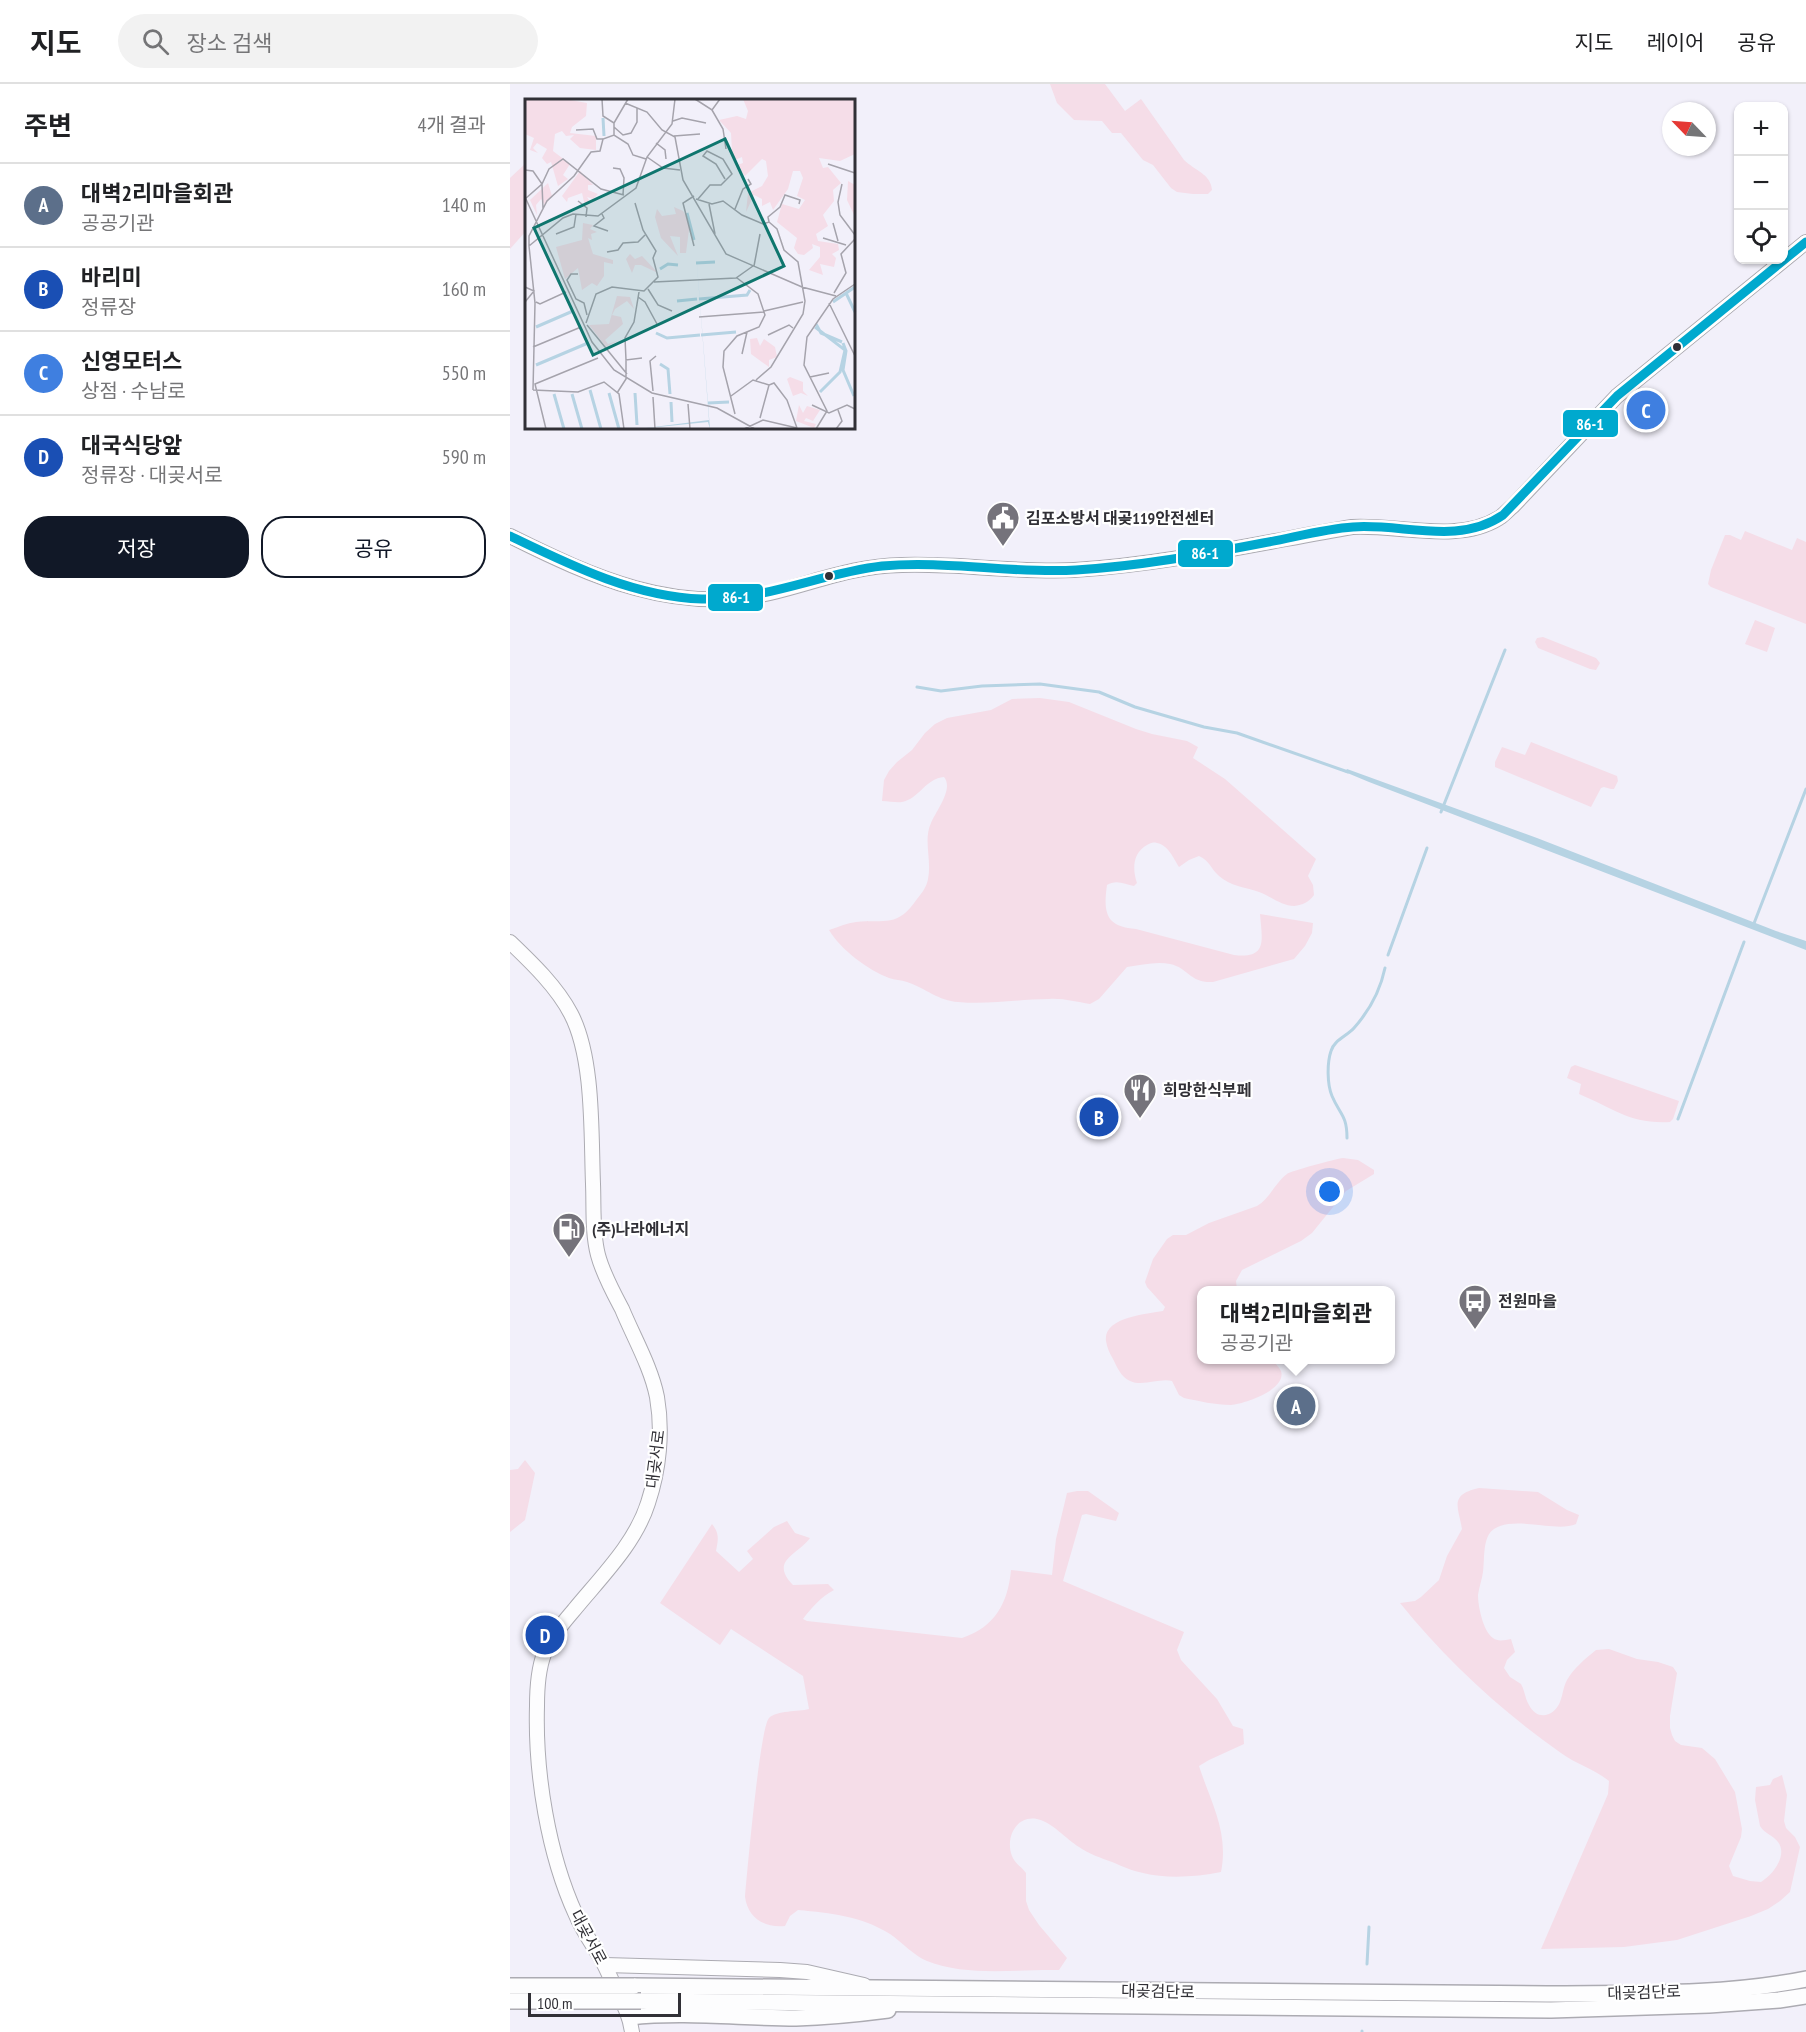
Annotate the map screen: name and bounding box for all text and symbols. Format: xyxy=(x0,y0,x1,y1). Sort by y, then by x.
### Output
search box xyxy=(118,14,538,68)
text: 지도 xyxy=(30,24,82,61)
icon: search xyxy=(139,25,172,58)
text: 장소 검색 xyxy=(187,29,272,57)
text: 지도 xyxy=(1575,29,1613,56)
text: 레이어 xyxy=(1646,29,1704,56)
text: 공유 xyxy=(1737,29,1776,56)
inset map xyxy=(525,99,855,429)
north arrow xyxy=(1662,102,1716,156)
map controls xyxy=(1734,102,1788,264)
button: + xyxy=(1734,102,1788,156)
text: 주변 xyxy=(24,109,72,142)
text: 4개 결과 xyxy=(418,112,486,138)
button: − xyxy=(1734,156,1788,210)
text: 대벽2리마을회관 xyxy=(81,179,233,207)
text: A xyxy=(38,192,49,218)
text: 140 m xyxy=(442,192,486,218)
text: 공공기관 xyxy=(81,210,155,236)
button: locate xyxy=(1734,210,1788,264)
text: 바리미 xyxy=(81,263,142,291)
text: B xyxy=(39,276,48,302)
text: 160 m xyxy=(442,276,486,302)
text: 정류장 xyxy=(81,294,136,320)
unlabelled marker xyxy=(1671,341,1683,353)
text: 신영모터스 xyxy=(81,347,182,375)
text: C xyxy=(39,360,48,386)
text: 550 m xyxy=(442,360,486,386)
text: 상점 · 수남로 xyxy=(81,378,186,404)
pin: C xyxy=(1626,388,1666,432)
line badge: 86-1 xyxy=(1562,409,1619,438)
text: 86-1 xyxy=(1576,414,1604,434)
text: 대국식당앞 xyxy=(81,431,182,459)
text: D xyxy=(38,444,49,470)
text: 590 m xyxy=(442,444,486,470)
text: 정류장 · 대곶서로 xyxy=(81,462,223,488)
public building icon: 김포소방서 대곶119안전센터 xyxy=(985,500,1021,547)
place label: 김포소방서 대곶119안전센터 xyxy=(1026,508,1214,528)
button: 저장 xyxy=(24,516,249,578)
button: 공유 xyxy=(261,516,486,578)
line badge: 86-1 xyxy=(1177,539,1234,568)
text: 86-1 xyxy=(1191,543,1219,563)
unlabelled marker xyxy=(823,570,835,582)
line badge: 86-1 xyxy=(707,583,764,612)
text: 86-1 xyxy=(722,587,750,607)
restaurant icon: 희망한식부페 xyxy=(1122,1072,1158,1119)
place label: 희망한식부페 xyxy=(1163,1080,1251,1100)
pin: B xyxy=(1080,1094,1118,1140)
your location xyxy=(1315,1177,1344,1206)
fuel station icon: (주)나라에너지 xyxy=(551,1211,587,1258)
place label: (주)나라에너지 xyxy=(592,1219,689,1239)
bus stop icon: 전원마을 xyxy=(1457,1283,1493,1330)
popup xyxy=(1197,1286,1395,1364)
place label: 전원마을 xyxy=(1498,1291,1557,1311)
text: 대벽2리마을회관 xyxy=(1220,1299,1372,1327)
text: 공공기관 xyxy=(1220,1330,1294,1356)
pin: A xyxy=(1276,1384,1316,1428)
street label: 대곶서로 xyxy=(641,1428,669,1489)
pin: D xyxy=(525,1612,564,1658)
street label: 대곶서로 xyxy=(566,1906,612,1968)
street label: 대곶검단로 xyxy=(1121,1980,1195,2002)
street label: 대곶검단로 xyxy=(1607,1981,1681,2003)
scale bar xyxy=(528,1990,681,2018)
text: 100 m xyxy=(537,1993,572,2013)

